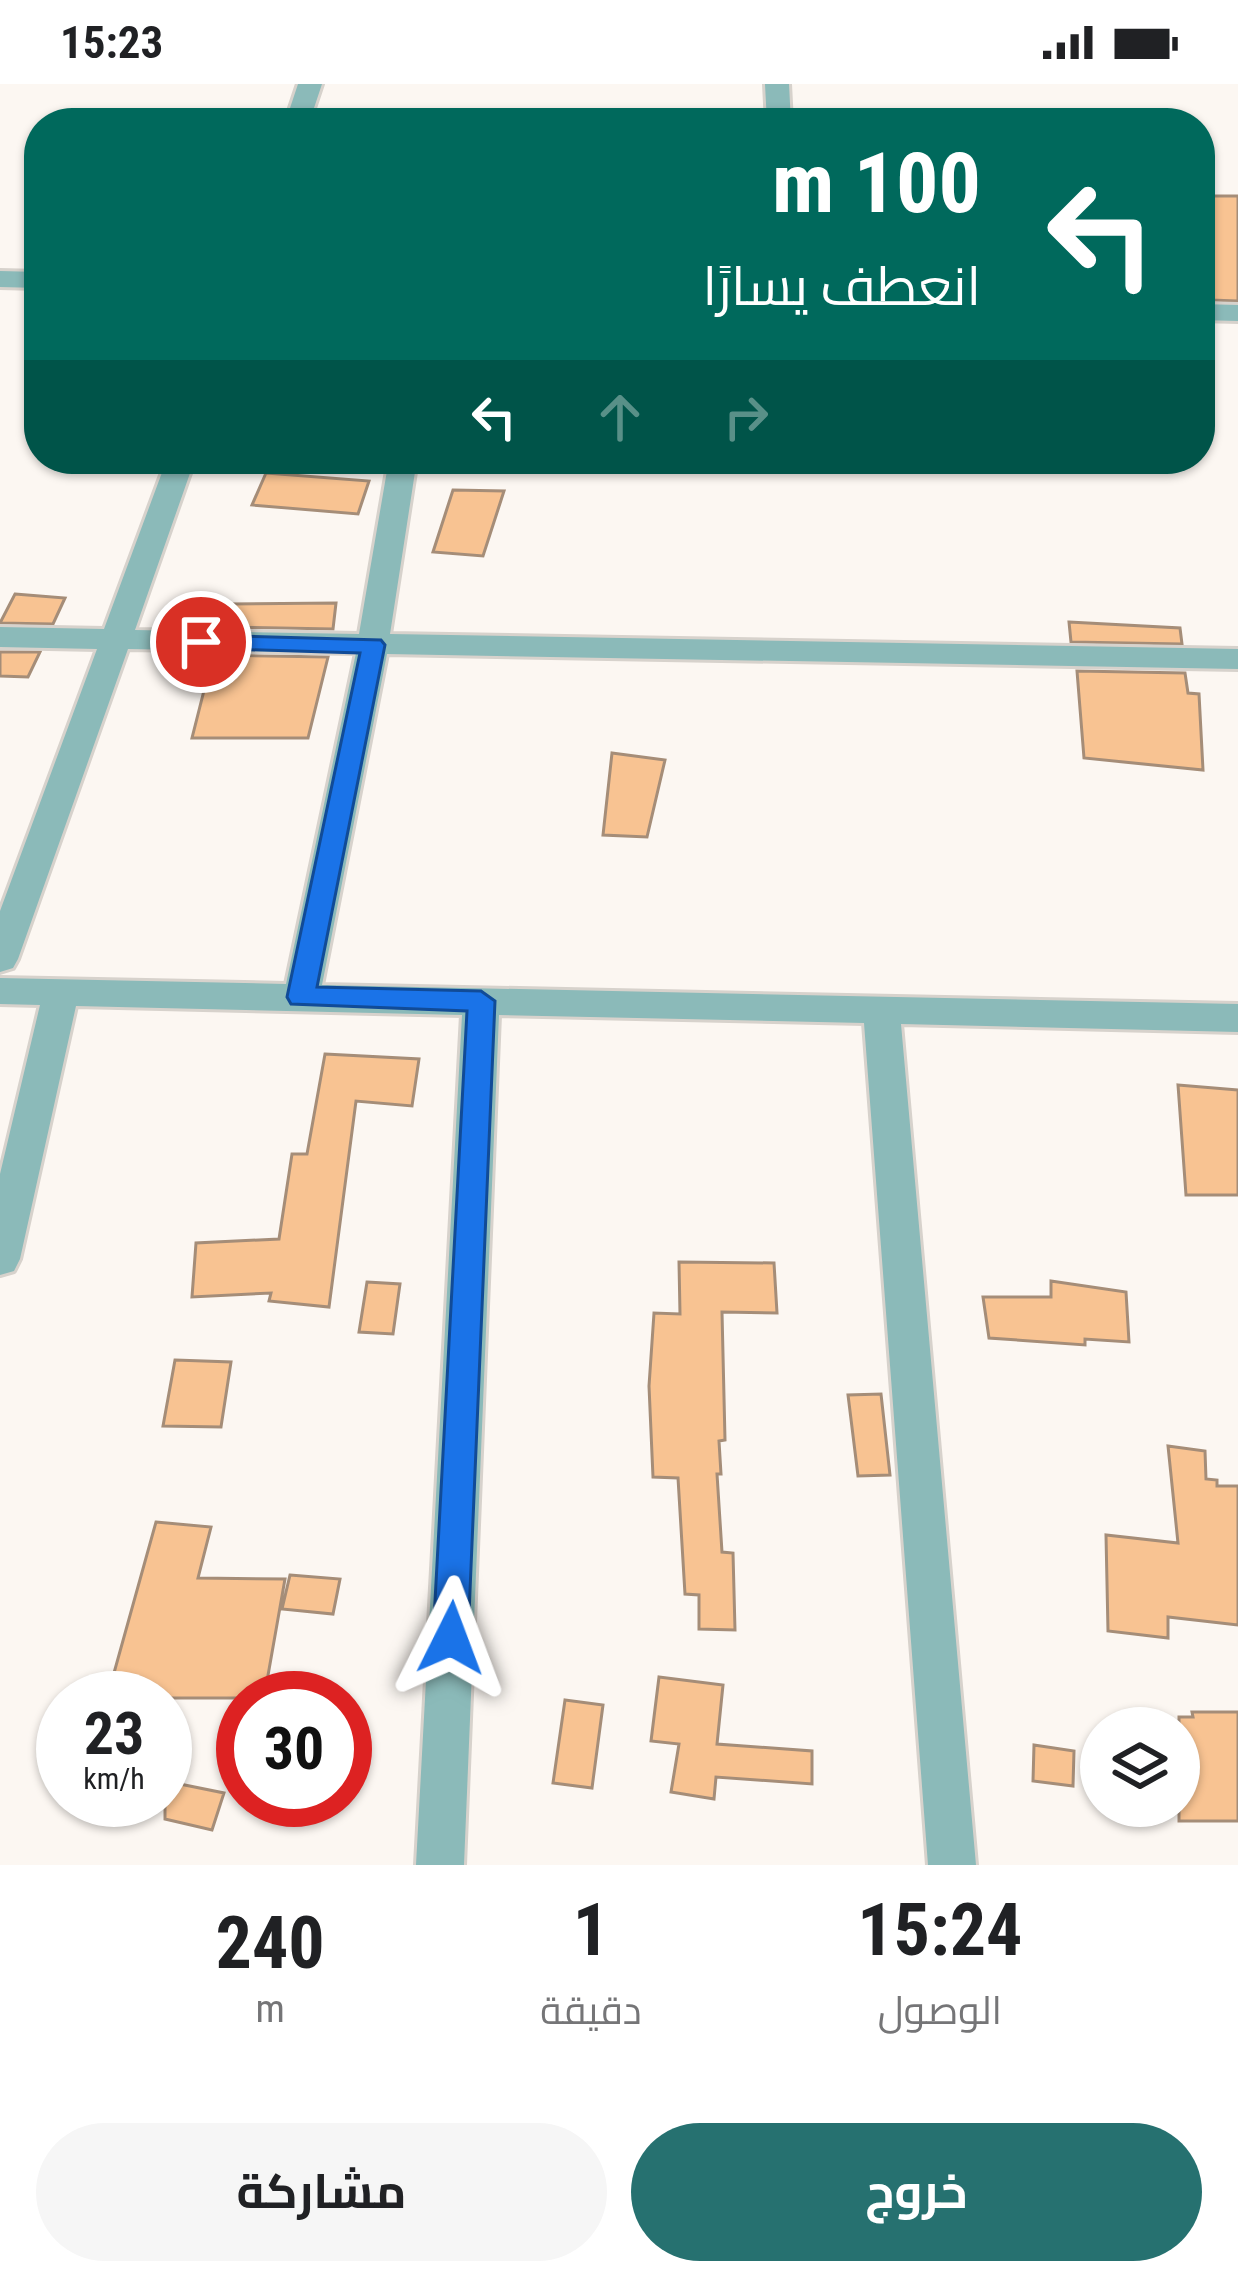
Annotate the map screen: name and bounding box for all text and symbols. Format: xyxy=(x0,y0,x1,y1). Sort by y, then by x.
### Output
text: 15:23 xyxy=(60,16,163,69)
text: 100 m xyxy=(772,134,981,233)
icon: left xyxy=(1023,156,1179,312)
text: انعطف يسارًا xyxy=(702,255,981,318)
icon: left xyxy=(461,384,527,450)
icon: ahead xyxy=(587,384,653,450)
icon: right xyxy=(713,384,779,450)
pin xyxy=(150,591,252,693)
icon: arrive xyxy=(168,609,234,675)
position arrow xyxy=(388,1575,514,1701)
speed limit sign: 30 xyxy=(216,1671,372,1827)
text: 23 xyxy=(84,1698,144,1769)
map controls xyxy=(1080,1707,1200,1827)
button: layers xyxy=(1080,1707,1200,1827)
text: km/h xyxy=(83,1761,145,1796)
text: 1 xyxy=(573,1888,609,1973)
text: 15:24 xyxy=(857,1888,1022,1973)
text: 240 xyxy=(216,1901,325,1986)
text: m xyxy=(255,1986,285,2032)
text: دقيقة xyxy=(540,1988,642,2034)
text: الوصول xyxy=(878,1988,1002,2034)
button: مشاركة xyxy=(36,2123,607,2261)
button: خروج xyxy=(631,2123,1202,2261)

